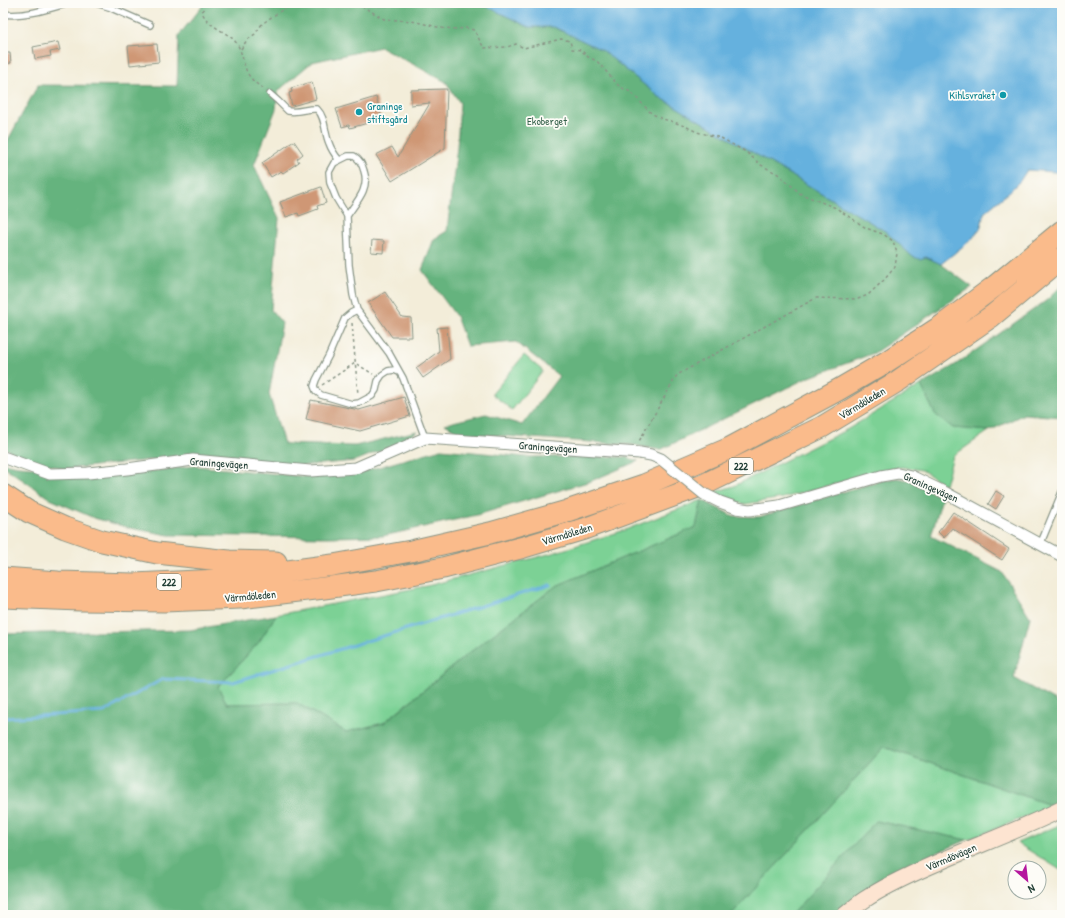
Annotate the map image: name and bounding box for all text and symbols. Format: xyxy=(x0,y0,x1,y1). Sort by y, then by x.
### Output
place label: Kihlsvraket xyxy=(949,88,995,102)
marker: Kihlsvraket xyxy=(998,90,1008,100)
place label: Graninge stiftsgård xyxy=(367,99,408,126)
marker: Graninge stiftsgård xyxy=(354,107,364,117)
park label: Ekoberget xyxy=(527,114,567,128)
street label: Värmdöleden xyxy=(836,384,888,422)
street label: Graningevägen xyxy=(518,438,578,456)
street label: Graningevägen xyxy=(189,454,249,472)
road number: 222 xyxy=(729,458,753,474)
street label: Graningevägen xyxy=(901,469,961,505)
street label: Värmdöleden xyxy=(540,520,594,548)
road number: 222 xyxy=(157,574,181,590)
street label: Värmdöleden xyxy=(224,587,276,605)
street label: Värmdövägen xyxy=(923,840,979,874)
north arrow xyxy=(1007,860,1047,900)
text: N xyxy=(1026,881,1038,896)

